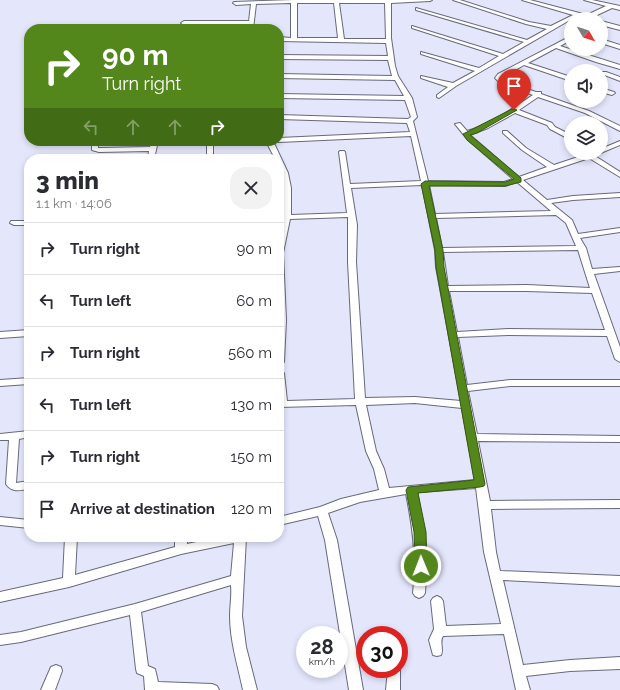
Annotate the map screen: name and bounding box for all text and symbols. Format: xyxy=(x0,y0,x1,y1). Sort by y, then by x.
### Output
north arrow xyxy=(564,12,608,56)
map controls xyxy=(564,12,608,160)
text: 90 m xyxy=(102,39,168,72)
icon: right xyxy=(36,40,88,92)
button: sound xyxy=(564,64,608,108)
pin xyxy=(497,69,531,110)
text: Turn right xyxy=(102,73,181,94)
icon: arrive xyxy=(503,75,525,97)
icon: left xyxy=(80,116,102,138)
icon: ahead xyxy=(122,116,144,138)
icon: ahead xyxy=(164,116,186,138)
icon: right xyxy=(206,116,228,138)
button: layers xyxy=(564,116,608,160)
text: 3 min xyxy=(36,166,99,195)
button: close xyxy=(230,167,272,209)
text: 1.1 km · 14:06 xyxy=(36,196,112,211)
icon: right xyxy=(36,238,58,260)
text: Turn right xyxy=(70,240,140,258)
text: 90 m xyxy=(236,240,272,258)
icon: left xyxy=(36,290,58,312)
text: Turn left xyxy=(70,292,131,310)
text: 60 m xyxy=(236,292,272,310)
icon: right xyxy=(36,342,58,364)
text: Turn right xyxy=(70,344,140,362)
text: 560 m xyxy=(228,344,272,362)
icon: left xyxy=(36,394,58,416)
text: Turn left xyxy=(70,396,131,414)
text: 130 m xyxy=(231,396,272,414)
icon: right xyxy=(36,446,58,468)
text: Turn right xyxy=(70,448,140,466)
text: 150 m xyxy=(231,448,272,466)
icon: arrive xyxy=(36,498,58,520)
text: Arrive at destination xyxy=(70,500,215,518)
text: 120 m xyxy=(231,500,272,518)
position arrow xyxy=(400,545,442,587)
speed limit sign: 30 xyxy=(356,626,408,678)
text: 28 xyxy=(310,635,334,659)
text: km/h xyxy=(309,656,335,667)

